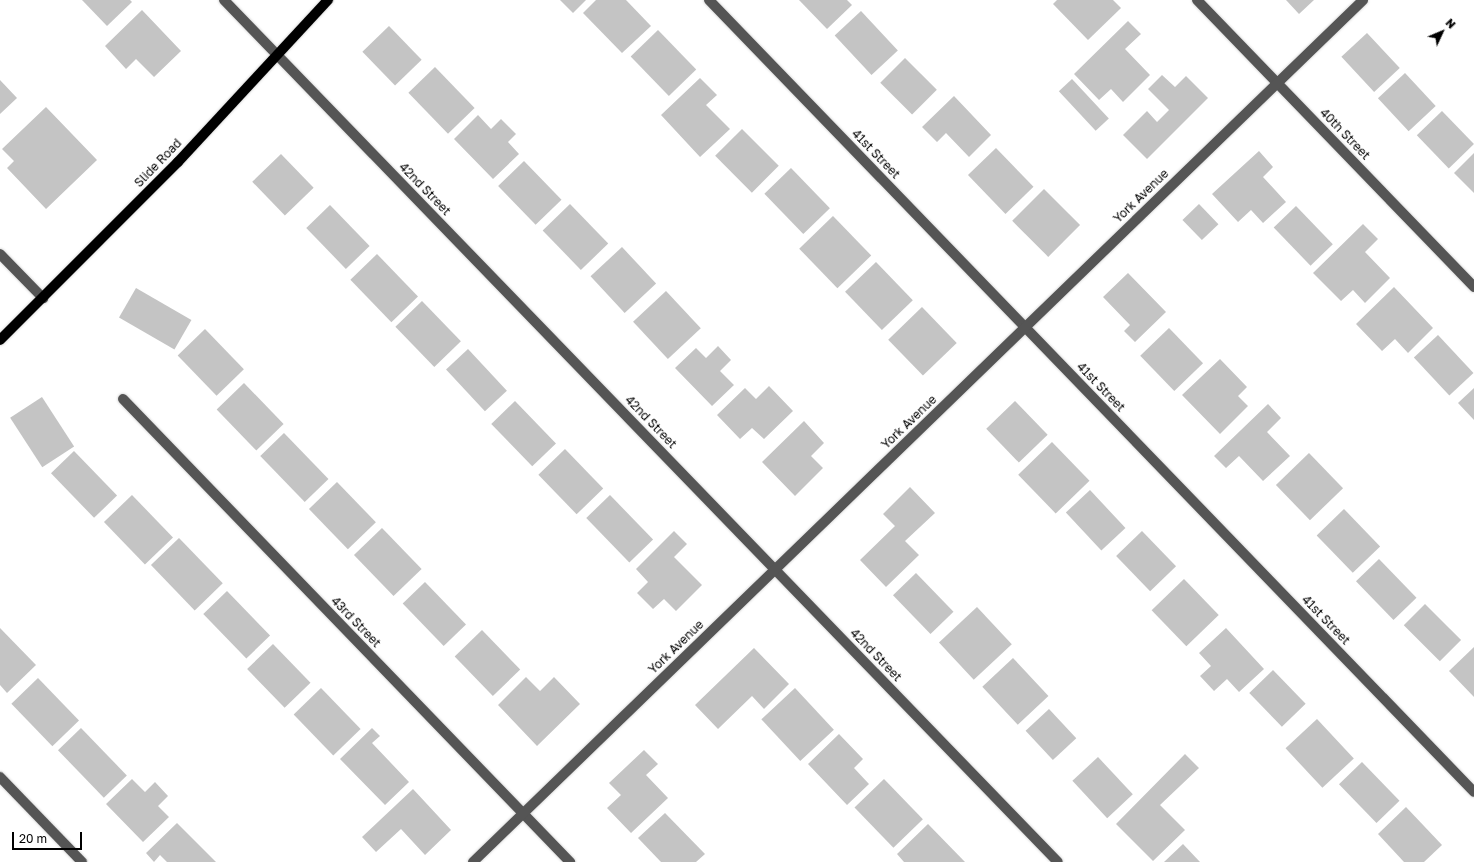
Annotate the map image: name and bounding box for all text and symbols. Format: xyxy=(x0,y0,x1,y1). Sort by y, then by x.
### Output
north arrow xyxy=(1422,12,1462,52)
text: N xyxy=(1443,16,1459,31)
street label: 40th Street xyxy=(1317,105,1373,163)
street label: 41st Street xyxy=(849,126,903,182)
street label: Slide Road xyxy=(131,136,185,190)
street label: 42nd Street xyxy=(396,160,454,218)
street label: York Avenue xyxy=(1111,166,1171,226)
street label: 41st Street xyxy=(1074,359,1128,415)
street label: York Avenue xyxy=(879,392,939,452)
street label: 42nd Street xyxy=(622,393,680,451)
street label: 41st Street xyxy=(1299,592,1353,648)
street label: 43rd Street xyxy=(328,594,384,650)
street label: York Avenue xyxy=(646,617,706,677)
street label: 42nd Street xyxy=(847,626,905,684)
scale bar xyxy=(14,824,84,850)
text: 20 m xyxy=(19,831,47,846)

